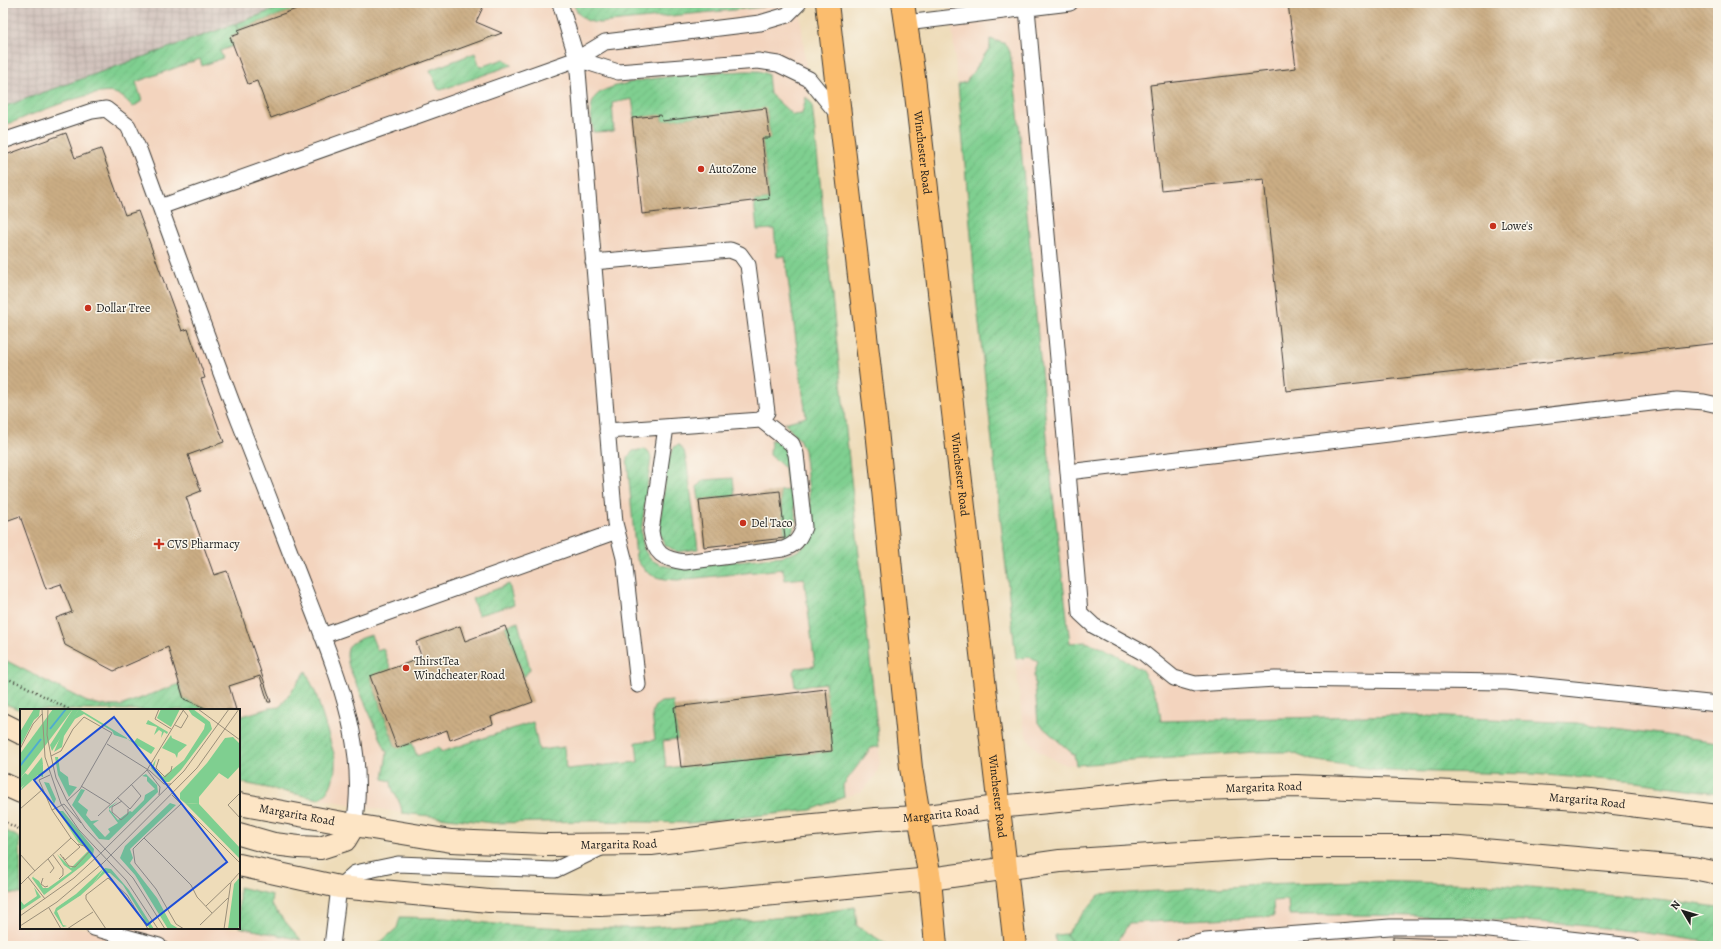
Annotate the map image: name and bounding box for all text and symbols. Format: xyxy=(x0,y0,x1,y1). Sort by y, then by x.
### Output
street label: Winchester Road xyxy=(910,109,936,196)
place label: AutoZone xyxy=(708,161,757,177)
marker: AutoZone xyxy=(696,164,706,174)
place label: Lowe's xyxy=(1501,218,1533,234)
marker: Lowe's xyxy=(1488,221,1498,231)
place label: Dollar Tree xyxy=(96,300,150,316)
marker: Dollar Tree xyxy=(83,303,93,313)
street label: Winchester Road xyxy=(947,431,973,518)
place label: Del Taco xyxy=(751,515,793,531)
marker: Del Taco xyxy=(738,518,748,528)
place label: CVS Pharmacy xyxy=(167,536,240,552)
marker: CVS Pharmacy xyxy=(154,539,164,549)
place label: ThirstTea Windcheater Road xyxy=(413,653,505,683)
marker: ThirstTea Windcheater Road xyxy=(401,663,411,673)
inset map xyxy=(20,709,240,929)
street label: Winchester Road xyxy=(985,753,1010,839)
street label: Margarita Road xyxy=(1225,778,1303,796)
street label: Margarita Road xyxy=(1549,789,1627,812)
street label: Margarita Road xyxy=(258,800,337,829)
street label: Margarita Road xyxy=(903,801,981,826)
street label: Margarita Road xyxy=(580,835,659,853)
north arrow xyxy=(1663,891,1703,931)
text: N xyxy=(1667,897,1684,913)

